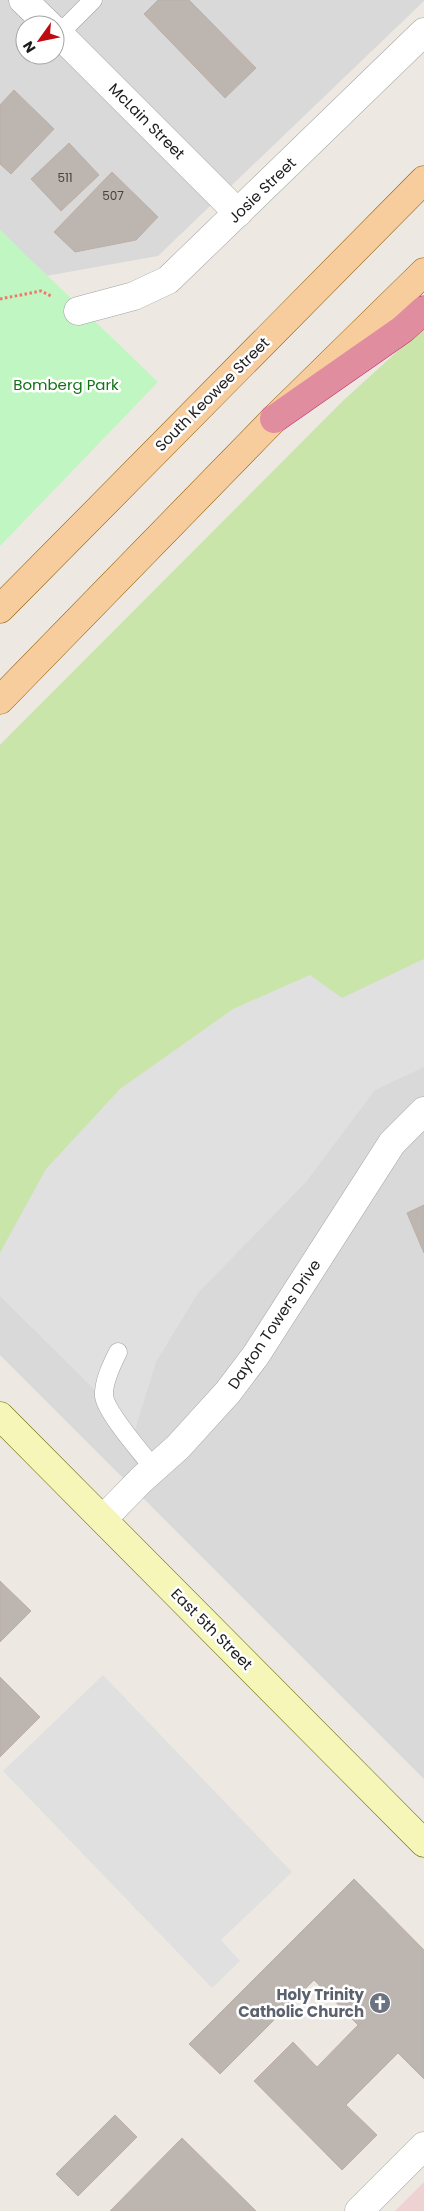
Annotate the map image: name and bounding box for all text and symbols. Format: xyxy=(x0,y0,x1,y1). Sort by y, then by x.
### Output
north arrow xyxy=(15,15,65,65)
text: N xyxy=(18,37,40,57)
street label: McLain Street xyxy=(104,78,190,164)
street label: Josie Street xyxy=(224,152,300,228)
house number: 511 xyxy=(57,169,73,186)
house number: 507 xyxy=(102,187,124,204)
street label: South Keowee Street xyxy=(150,332,274,456)
park label: Bomberg Park xyxy=(13,374,119,395)
street label: Dayton Towers Drive xyxy=(223,1255,325,1393)
street label: East 5th Street xyxy=(167,1584,257,1674)
place label: Holy Trinity Catholic Church xyxy=(238,1984,365,2022)
church icon: Holy Trinity Catholic Church xyxy=(368,1991,392,2015)

